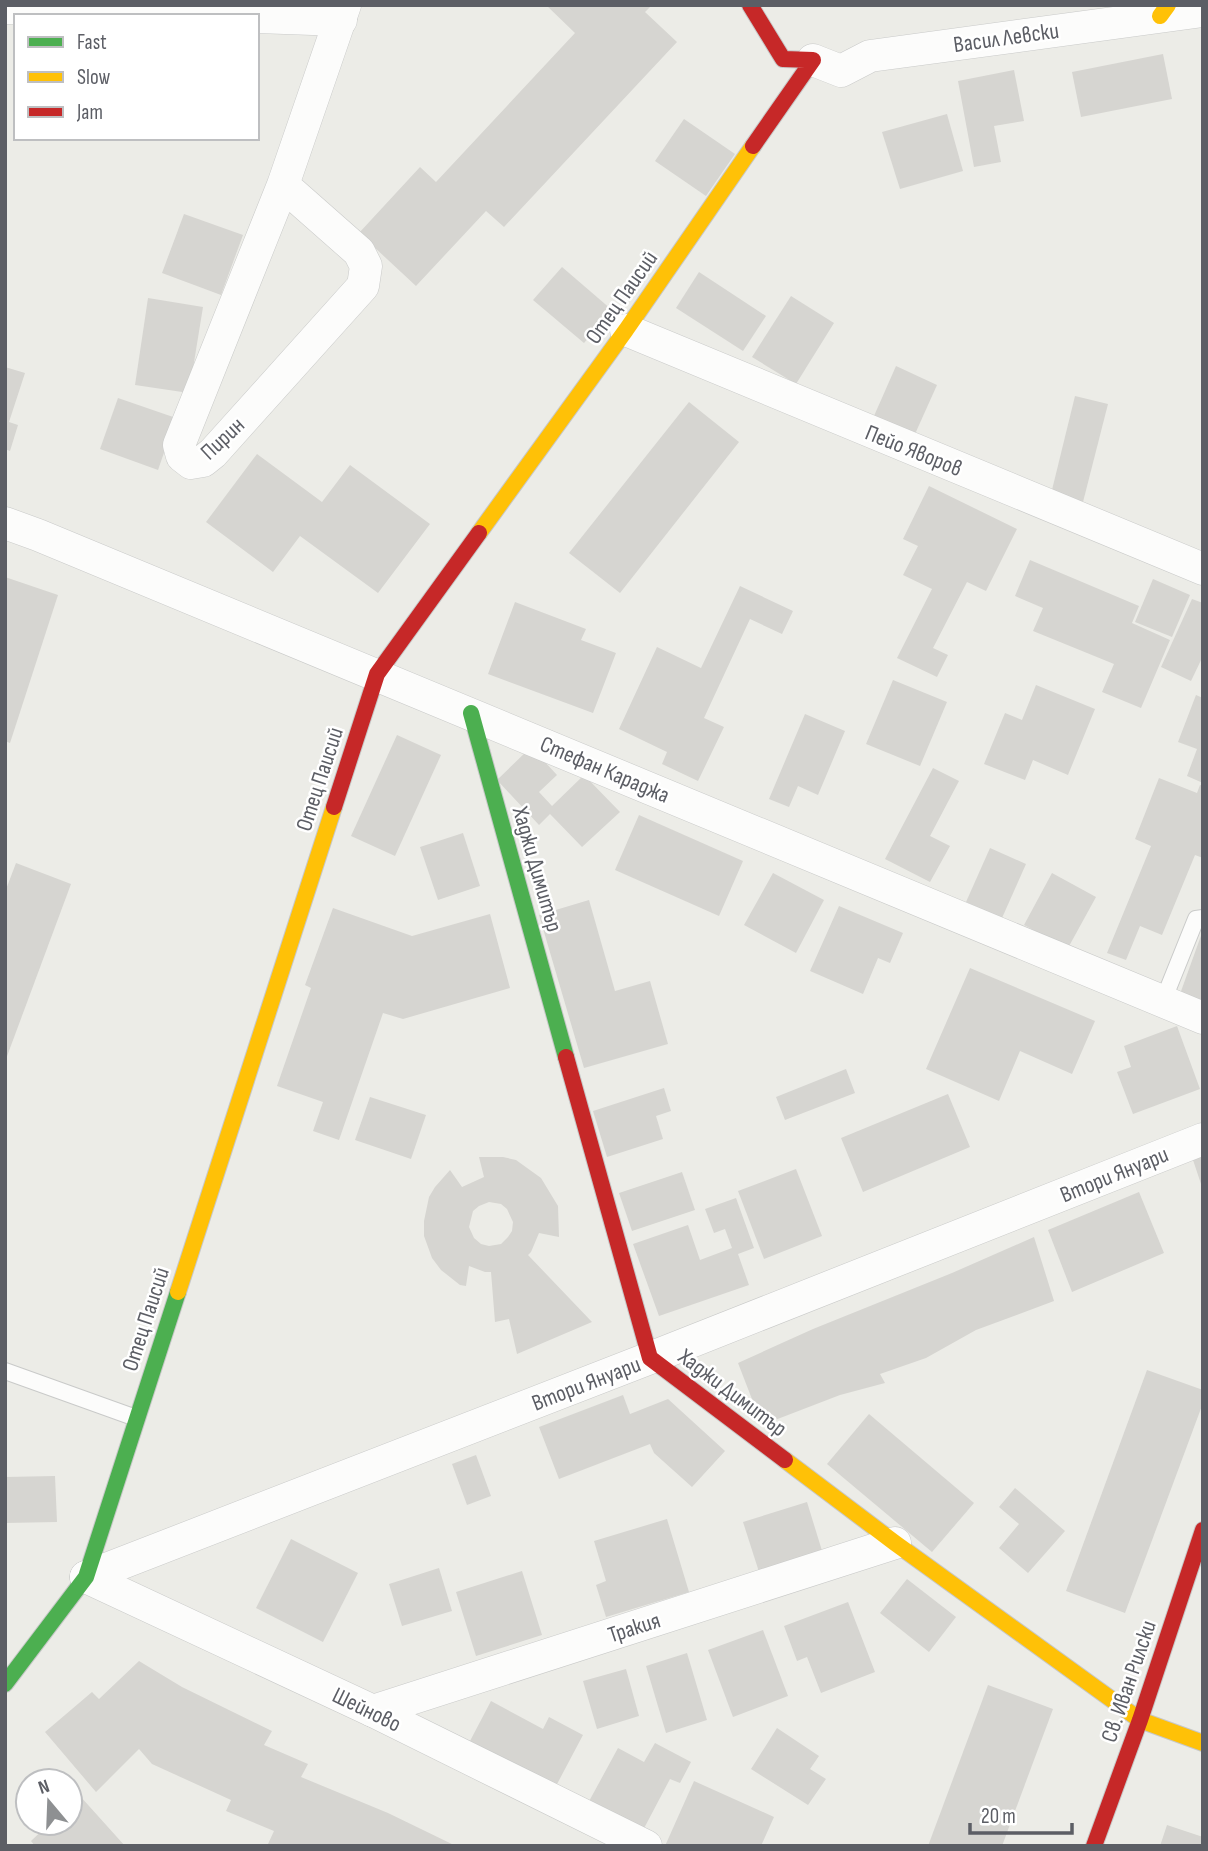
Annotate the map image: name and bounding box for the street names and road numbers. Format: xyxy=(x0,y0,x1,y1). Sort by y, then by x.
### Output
street label: Васил Левски xyxy=(952,17,1061,59)
street label: Отец Паисий xyxy=(580,246,664,350)
street label: Пирин xyxy=(195,411,251,466)
street label: Пейо Яворов xyxy=(861,419,966,483)
street label: Отец Паисий xyxy=(290,724,350,835)
street label: Стефан Караджа xyxy=(536,730,674,810)
street label: Хаджи Димитър xyxy=(506,803,568,935)
street label: Втори Януари xyxy=(1056,1141,1173,1209)
street label: Отец Паисий xyxy=(116,1264,176,1375)
street label: Хаджи Димитър xyxy=(672,1342,792,1443)
street label: Втори Януари xyxy=(528,1350,645,1417)
street label: Тракия xyxy=(605,1606,664,1650)
street label: Св. Иван Рилски xyxy=(1095,1617,1163,1746)
street label: Шейново xyxy=(328,1681,405,1738)

